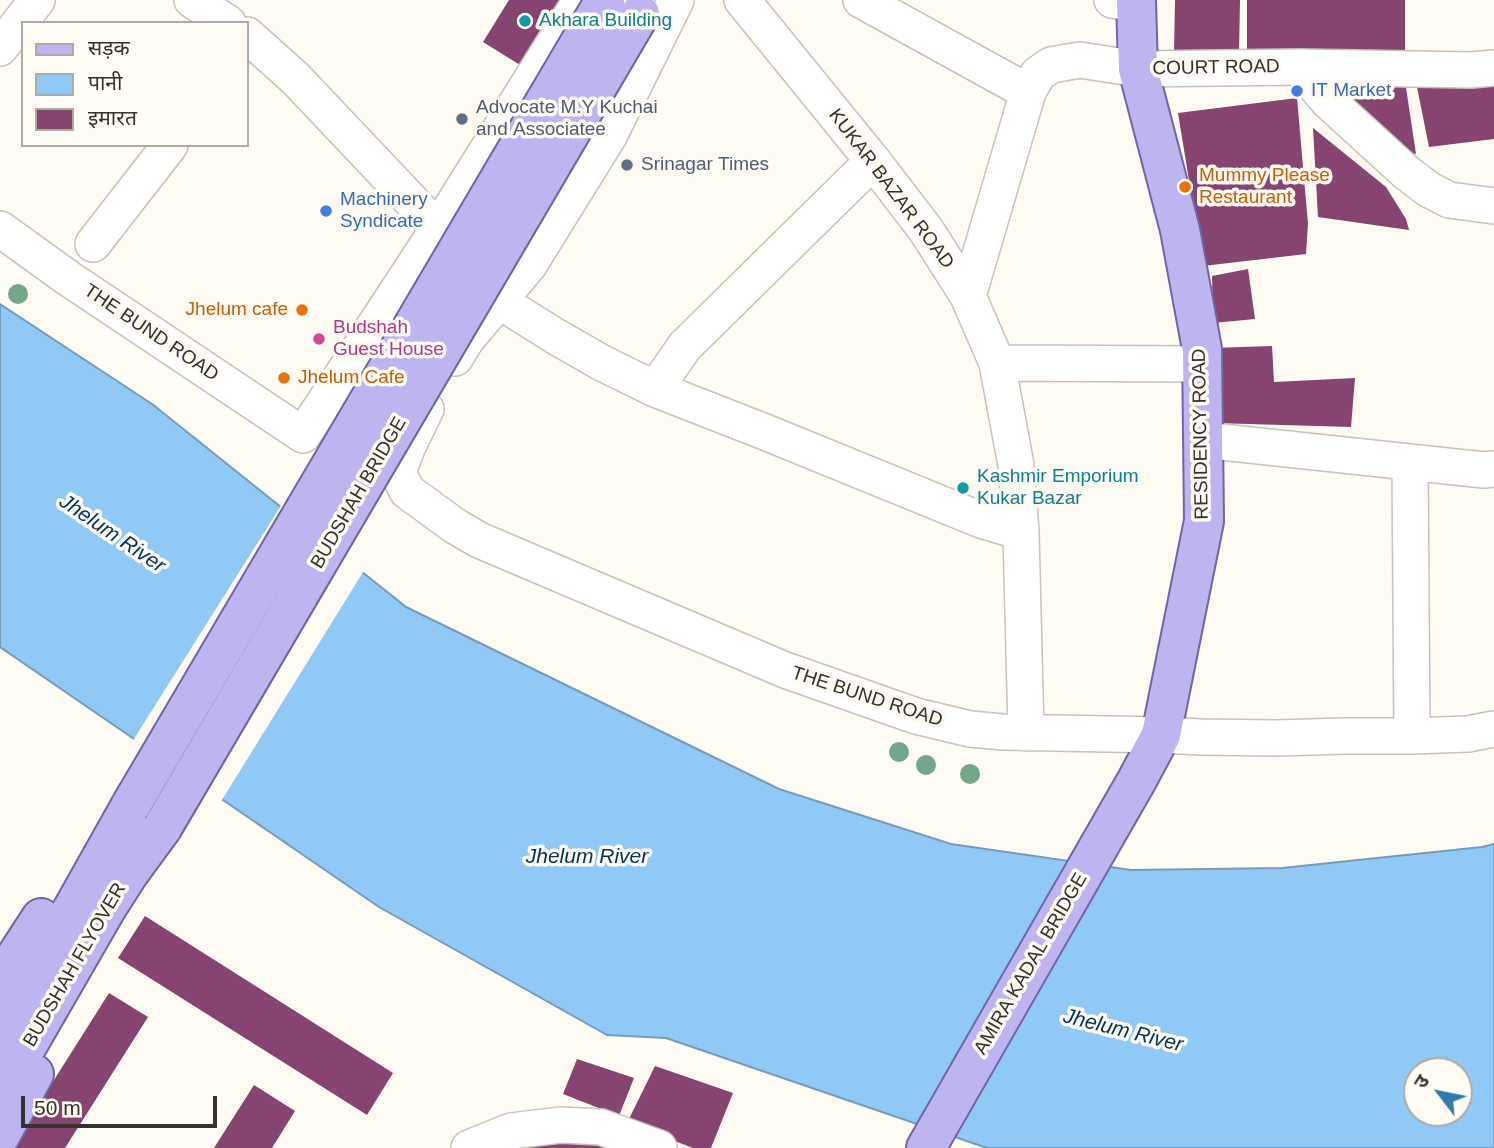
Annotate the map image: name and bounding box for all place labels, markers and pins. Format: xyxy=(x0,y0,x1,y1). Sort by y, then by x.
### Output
place label: Akhara Building xyxy=(539,10,672,32)
marker: Akhara Building xyxy=(517,13,533,29)
place label: IT Market xyxy=(1311,80,1391,102)
marker: IT Market xyxy=(1289,83,1305,99)
place label: Advocate M.Y Kuchai and Associatee xyxy=(476,97,658,141)
marker: Advocate M.Y Kuchai and Associatee xyxy=(454,111,470,127)
place label: Srinagar Times xyxy=(641,154,769,176)
marker: Srinagar Times xyxy=(619,157,635,173)
place label: Mummy Please Restaurant xyxy=(1199,165,1330,209)
marker: Mummy Please Restaurant xyxy=(1177,179,1193,195)
place label: Machinery Syndicate xyxy=(340,189,428,233)
marker: Machinery Syndicate xyxy=(318,203,334,219)
place label: Jhelum cafe xyxy=(186,299,288,321)
marker: Jhelum cafe xyxy=(294,302,310,318)
place label: Budshah Guest House xyxy=(333,317,444,361)
marker: Budshah Guest House xyxy=(311,331,327,347)
place label: Jhelum Cafe xyxy=(298,367,405,389)
marker: Jhelum Cafe xyxy=(276,370,292,386)
place label: Kashmir Emporium Kukar Bazar xyxy=(977,466,1139,510)
marker: Kashmir Emporium Kukar Bazar xyxy=(955,480,971,496)

